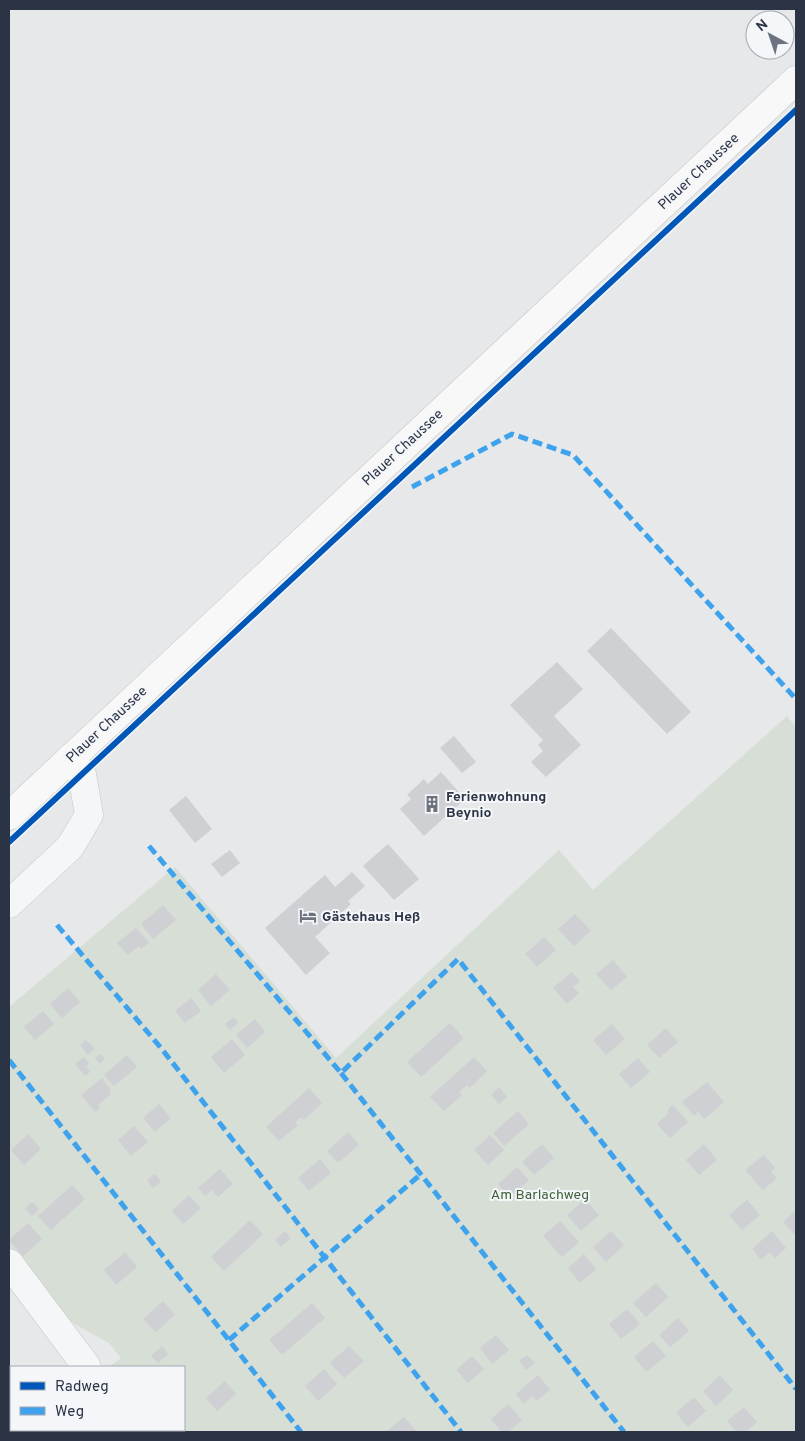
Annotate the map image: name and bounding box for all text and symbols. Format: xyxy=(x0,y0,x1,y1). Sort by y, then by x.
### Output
north arrow xyxy=(745,10,795,60)
text: N xyxy=(753,16,772,36)
street label: Plauer Chaussee xyxy=(655,130,743,214)
street label: Plauer Chaussee xyxy=(359,406,447,490)
street label: Plauer Chaussee xyxy=(63,683,151,767)
place label: Ferienwohnung Beynio xyxy=(446,789,546,822)
building icon: Ferienwohnung Beynio xyxy=(422,794,442,814)
hotel icon: Gästehaus Heß xyxy=(298,906,318,926)
place label: Gästehaus Heß xyxy=(322,909,420,926)
park label: Am Barlachweg xyxy=(491,1187,589,1204)
legend xyxy=(10,1366,185,1431)
text: Radweg xyxy=(55,1378,109,1397)
text: Weg xyxy=(55,1403,84,1422)

